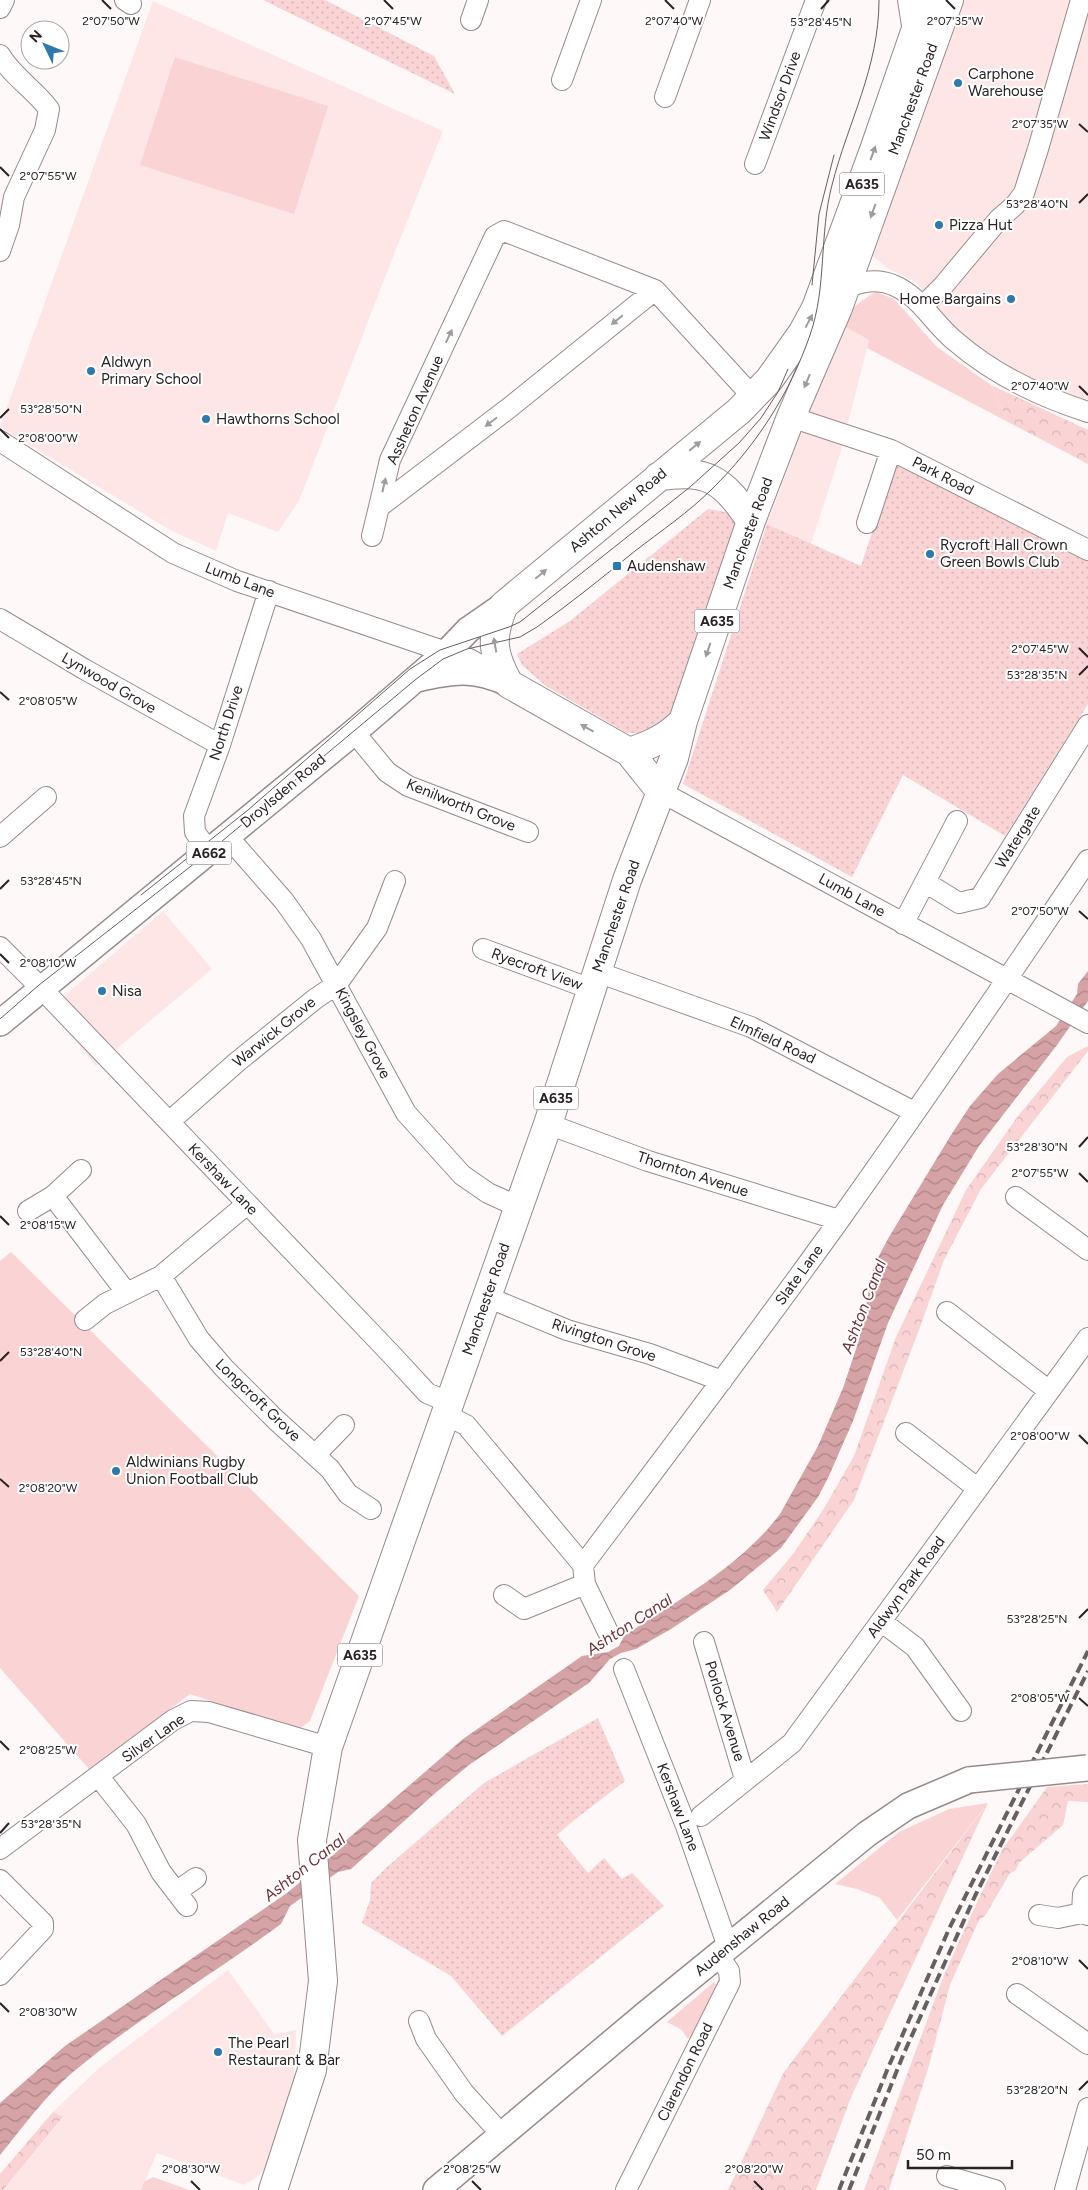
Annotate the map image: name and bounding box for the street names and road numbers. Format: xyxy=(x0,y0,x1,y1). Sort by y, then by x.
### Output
street label: Manchester Road xyxy=(884,41,942,157)
street label: Windsor Drive xyxy=(755,49,805,143)
road number: A635 xyxy=(840,172,884,195)
street label: Assheton Avenue xyxy=(383,353,447,467)
street label: Park Road xyxy=(909,453,977,499)
street label: Ashton New Road xyxy=(566,464,670,556)
street label: Manchester Road xyxy=(719,475,777,591)
street label: Lumb Lane xyxy=(202,558,278,602)
road number: A635 xyxy=(694,610,740,632)
street label: Lynwood Grove xyxy=(59,649,159,717)
street label: North Drive xyxy=(205,683,247,763)
street label: Droylsden Road xyxy=(237,750,329,832)
street label: Kenilworth Grove xyxy=(404,775,518,835)
street label: Watergate xyxy=(992,802,1044,872)
road number: A662 xyxy=(186,841,232,864)
street label: Manchester Road xyxy=(588,858,644,974)
street label: Lumb Lane xyxy=(816,869,888,921)
street label: Ryecroft View xyxy=(489,944,585,994)
street label: Kingsley Grove xyxy=(331,984,395,1082)
street label: Warwick Grove xyxy=(229,993,319,1071)
street label: Elmfield Road xyxy=(727,1012,819,1068)
road number: A635 xyxy=(534,1086,578,1110)
street label: Kershaw Lane xyxy=(184,1139,262,1219)
street label: Thornton Avenue xyxy=(635,1148,751,1200)
street label: Manchester Road xyxy=(458,1241,514,1357)
street label: Slate Lane xyxy=(771,1242,827,1308)
street label: Rivington Grove xyxy=(550,1315,658,1365)
street label: Longcroft Grove xyxy=(212,1355,304,1445)
street label: Aldwyn Park Road xyxy=(863,1533,949,1641)
road number: A635 xyxy=(338,1644,382,1666)
street label: Porlock Avenue xyxy=(701,1659,749,1763)
street label: Silver Lane xyxy=(118,1710,188,1766)
street label: Kershaw Lane xyxy=(653,1761,703,1853)
street label: Audenshaw Road xyxy=(691,1892,793,1980)
street label: Clarendon Road xyxy=(653,2020,717,2124)

